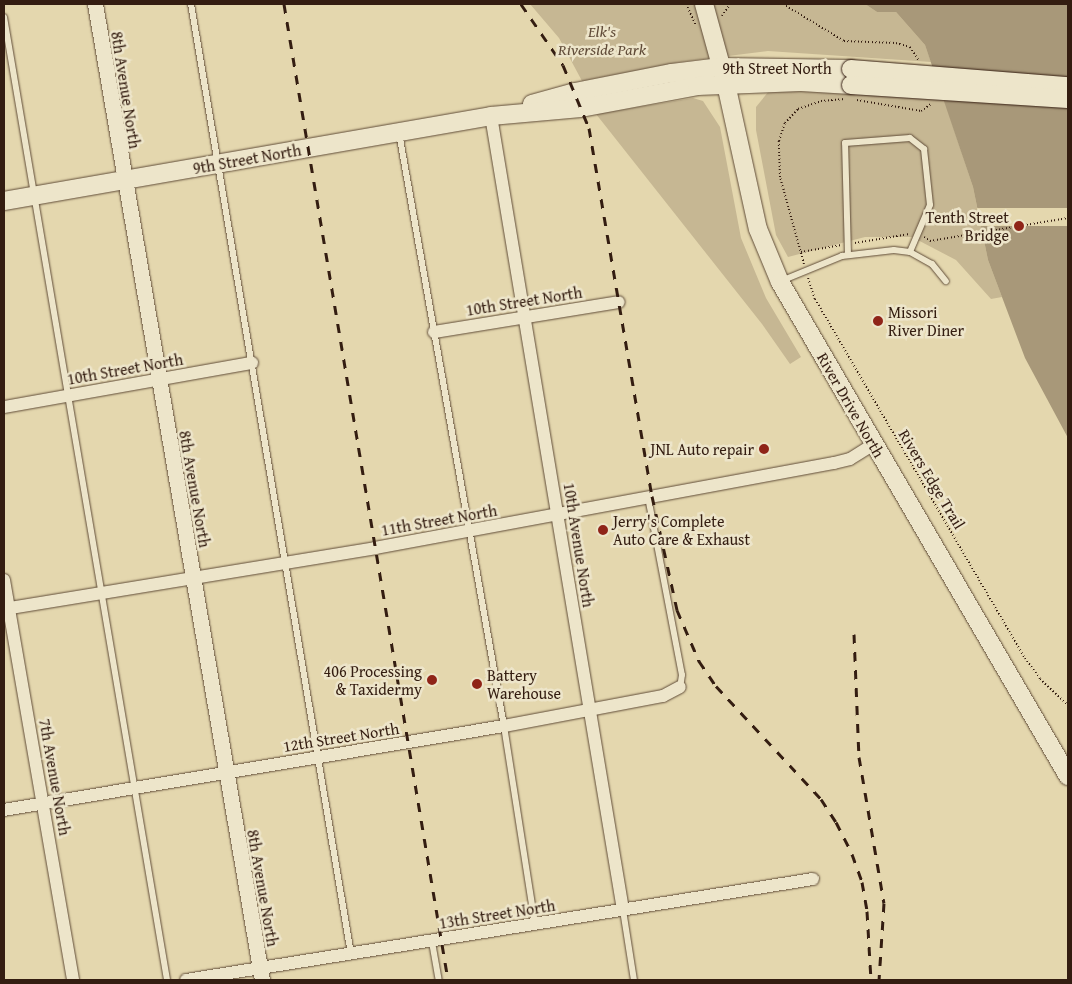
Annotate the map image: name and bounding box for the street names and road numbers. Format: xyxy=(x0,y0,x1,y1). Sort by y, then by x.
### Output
street label: 8th Avenue North xyxy=(107,30,145,150)
street label: 9th Street North xyxy=(722,58,832,78)
street label: 9th Street North xyxy=(191,140,303,178)
street label: 10th Street North xyxy=(465,282,583,320)
street label: 10th Street North xyxy=(66,349,184,389)
street label: River Drive North xyxy=(813,349,889,461)
street label: Rivers Edge Trail xyxy=(895,426,969,532)
street label: 8th Avenue North xyxy=(175,429,215,549)
street label: 10th Avenue North xyxy=(560,481,598,609)
street label: 11th Street North xyxy=(380,500,498,540)
street label: 7th Avenue North xyxy=(35,717,75,837)
street label: 12th Street North xyxy=(282,718,400,756)
street label: 8th Avenue North xyxy=(243,828,283,948)
street label: 13th Street North xyxy=(438,895,556,933)

